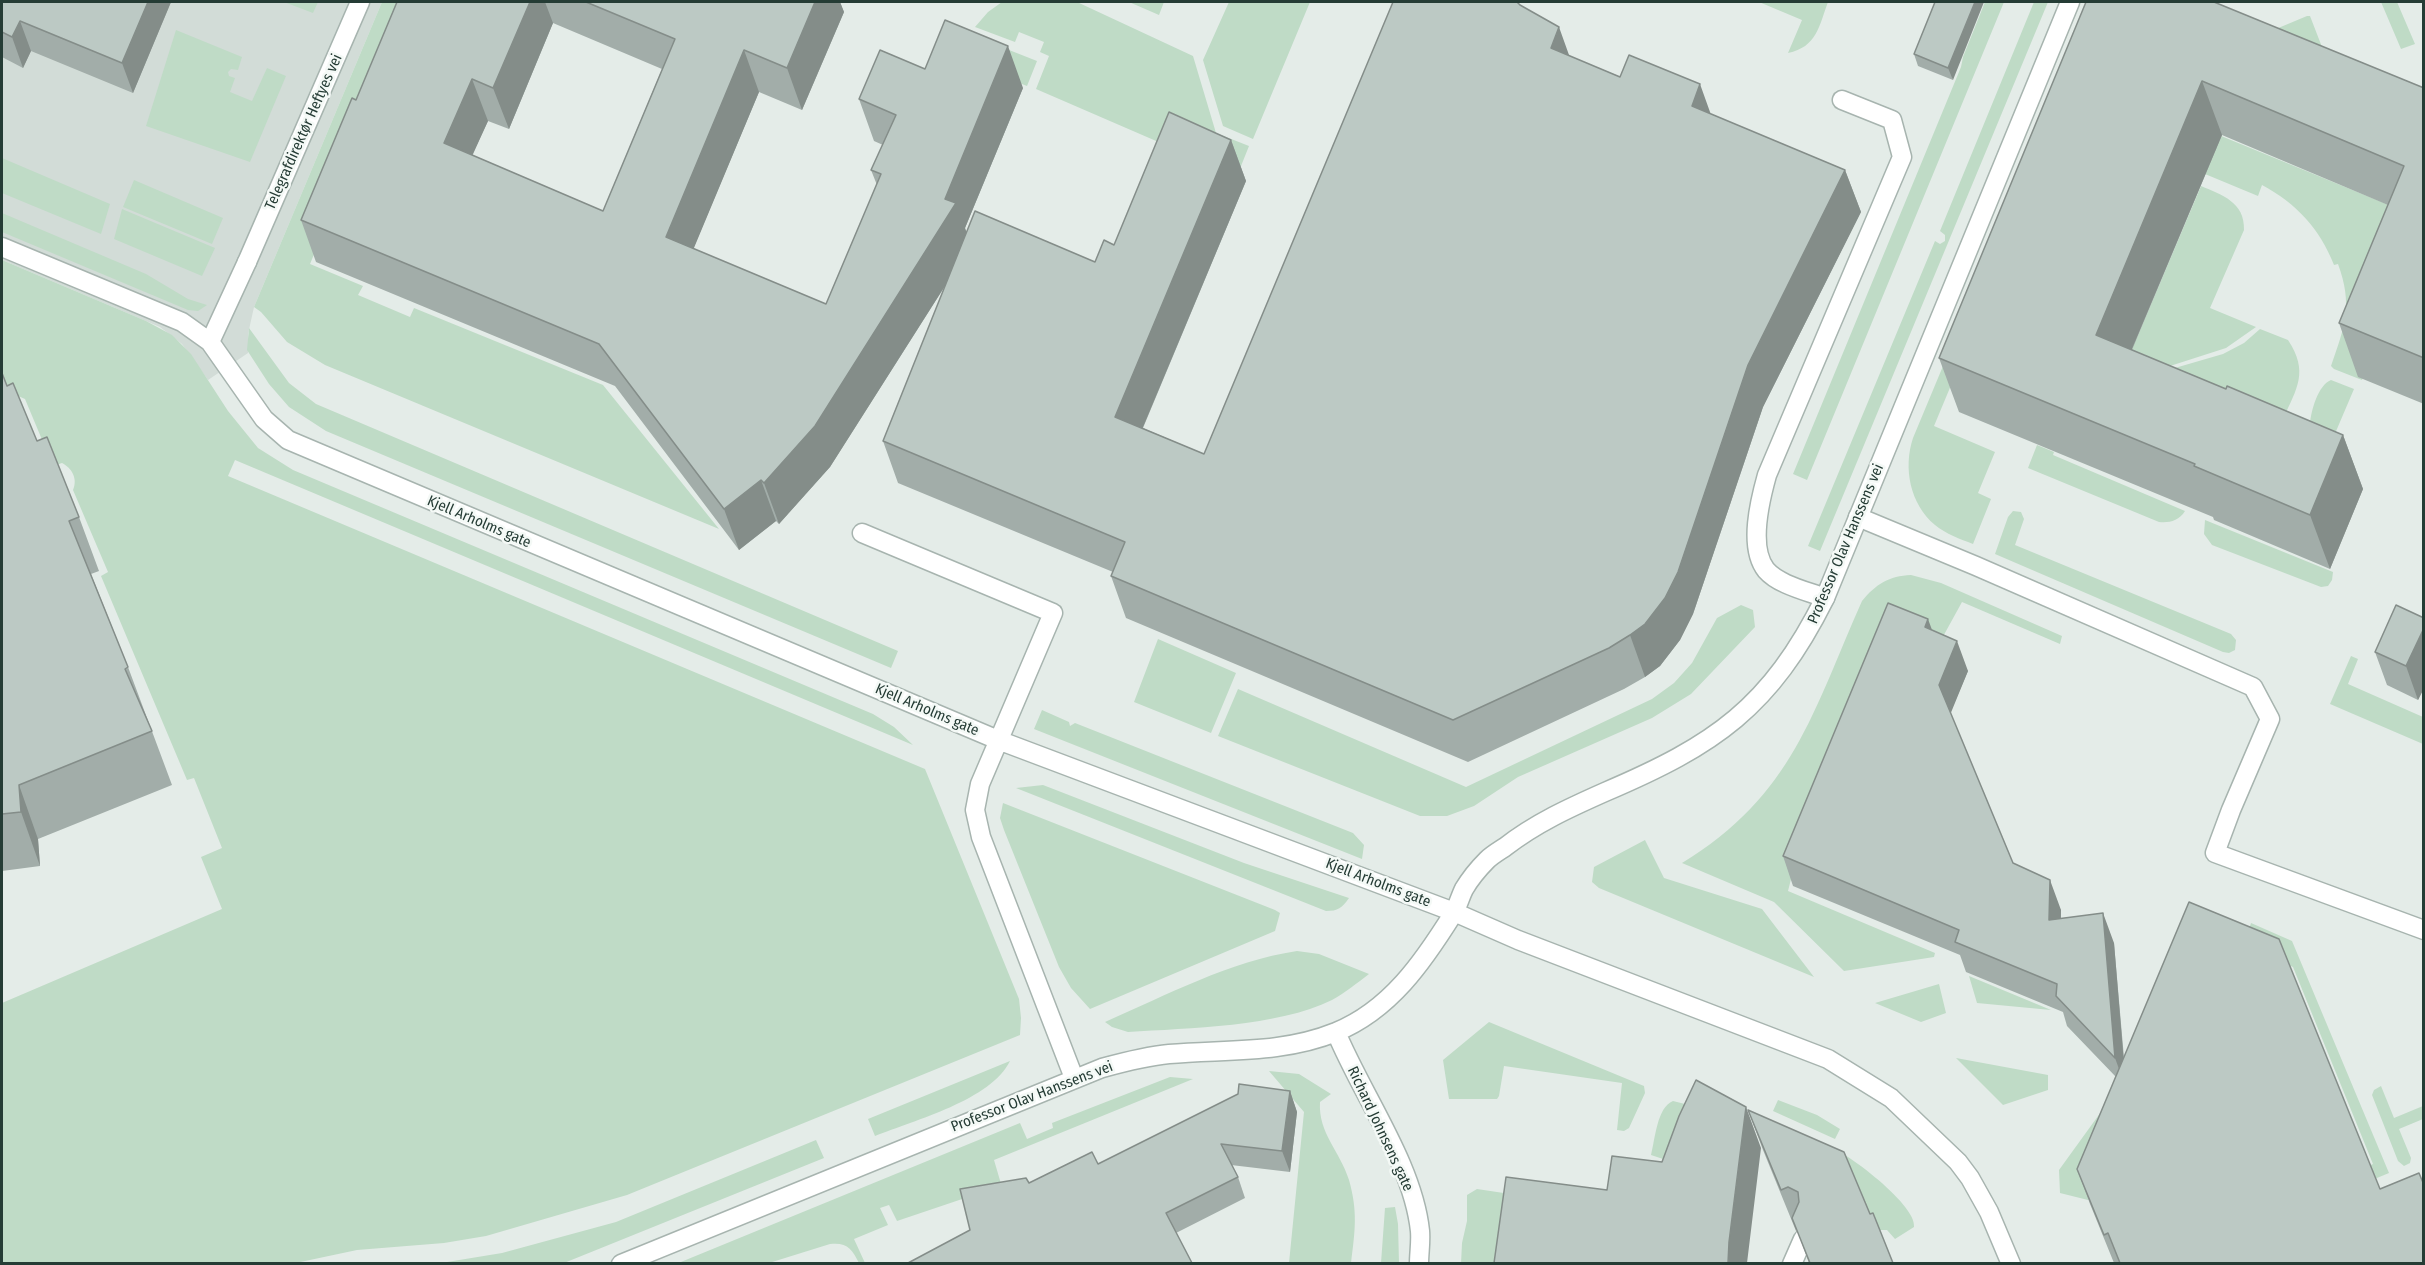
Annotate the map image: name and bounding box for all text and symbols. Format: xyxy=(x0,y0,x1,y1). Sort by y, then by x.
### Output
street label: Telegrafdirektør Heftyes vei xyxy=(262,51,346,213)
street label: Professor Olav Hanssens vei xyxy=(1804,461,1888,627)
street label: Kjell Arholms gate xyxy=(424,492,534,552)
street label: Kjell Arholms gate xyxy=(872,680,982,740)
street label: Kjell Arholms gate xyxy=(1323,855,1433,911)
street label: Professor Olav Hanssens vei xyxy=(948,1058,1116,1136)
street label: Richard Johnsens gate xyxy=(1343,1064,1417,1194)

